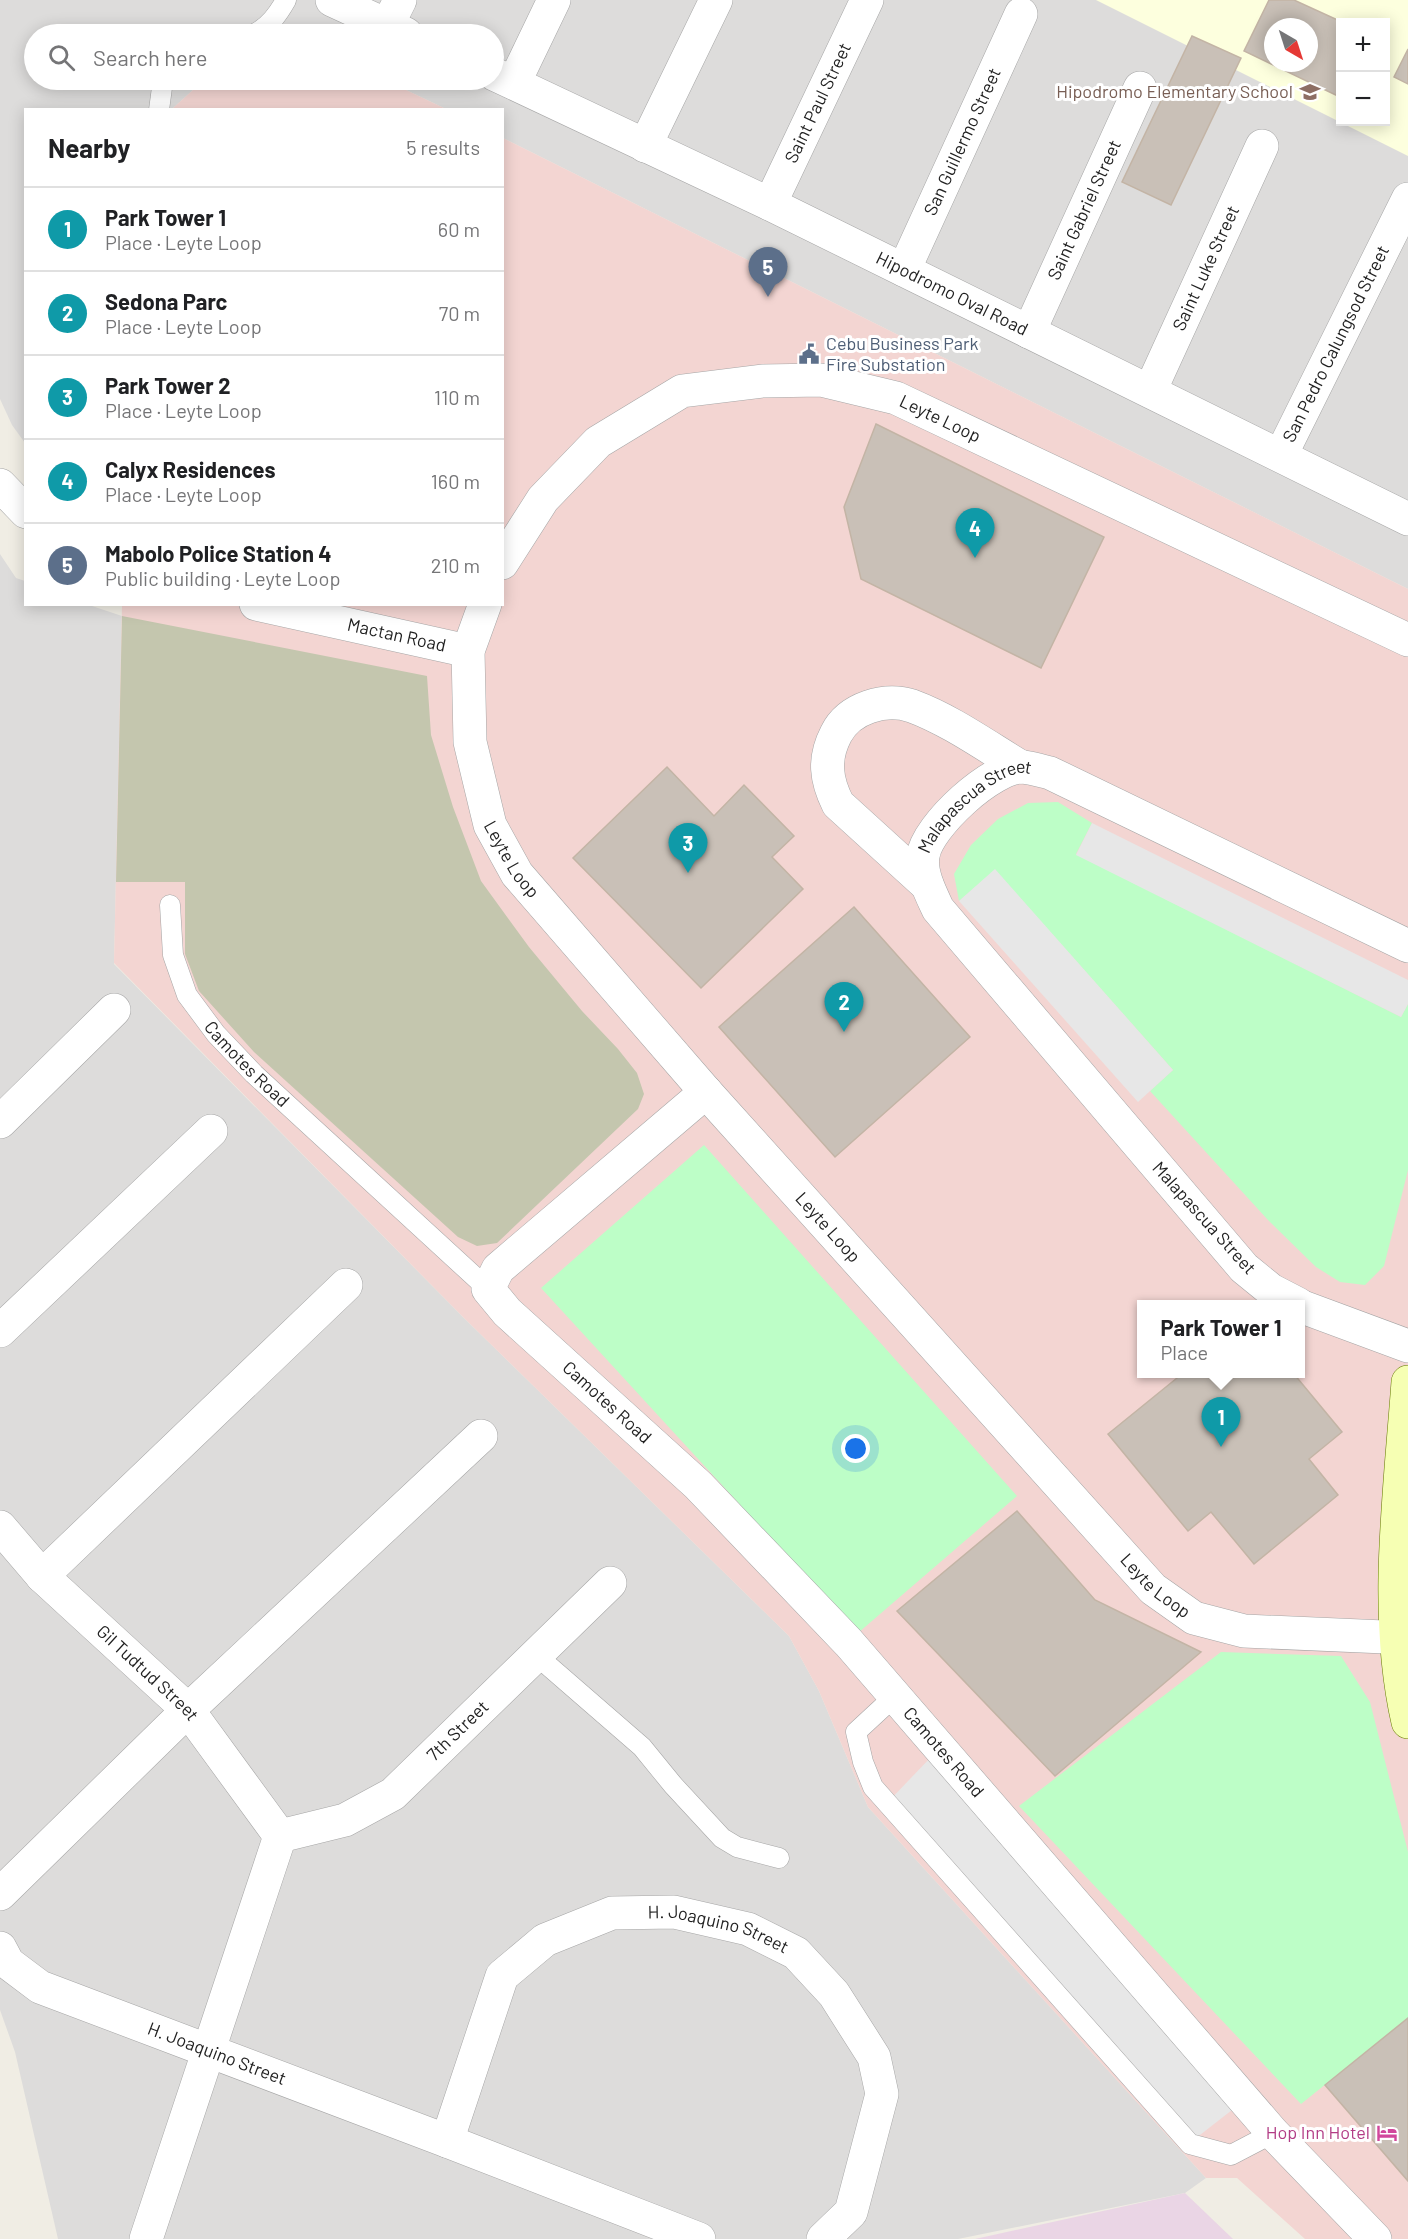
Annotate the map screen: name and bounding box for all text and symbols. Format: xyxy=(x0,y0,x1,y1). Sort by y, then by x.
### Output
north arrow xyxy=(1264,18,1318,72)
map controls xyxy=(1336,18,1390,126)
button: + xyxy=(1336,18,1390,72)
search box xyxy=(24,24,504,90)
street label: Saint Paul Street xyxy=(779,39,855,166)
icon: search xyxy=(45,41,78,74)
text: Search here xyxy=(93,44,207,70)
street label: San Guillermo Street xyxy=(918,64,1005,219)
button: − xyxy=(1336,72,1390,126)
place label: Hipodromo Elementary School xyxy=(1056,80,1293,102)
school or university icon: Hipodromo Elementary School xyxy=(1298,80,1322,104)
text: Nearby xyxy=(48,132,130,163)
text: 5 results xyxy=(406,135,480,159)
street label: Saint Gabriel Street xyxy=(1042,136,1125,283)
street label: Saint Luke Street xyxy=(1167,202,1243,334)
text: Park Tower 1 xyxy=(105,204,226,230)
text: 1 xyxy=(64,217,71,241)
text: 60 m xyxy=(438,217,480,241)
text: Place · Leyte Loop xyxy=(105,230,262,254)
street label: San Pedro Calungsod Street xyxy=(1277,241,1393,445)
street label: Hipodromo Oval Road xyxy=(873,246,1032,340)
pin: 5 xyxy=(748,248,788,297)
text: Sedona Parc xyxy=(105,288,227,314)
text: 2 xyxy=(62,301,73,325)
text: 70 m xyxy=(439,301,480,325)
text: Place · Leyte Loop xyxy=(105,314,262,338)
place label: Cebu Business Park Fire Substation xyxy=(826,332,979,375)
public building icon: Cebu Business Park Fire Substation xyxy=(797,342,821,366)
text: Park Tower 2 xyxy=(105,372,230,398)
text: 3 xyxy=(62,385,73,409)
text: 110 m xyxy=(434,385,480,409)
street label: Leyte Loop xyxy=(896,389,985,447)
text: Place · Leyte Loop xyxy=(105,398,262,422)
text: Calyx Residences xyxy=(105,456,276,482)
text: 4 xyxy=(61,469,74,493)
text: 160 m xyxy=(431,469,480,493)
text: Place · Leyte Loop xyxy=(105,482,262,506)
pin: 4 xyxy=(956,508,994,558)
text: Mabolo Police Station 4 xyxy=(105,540,332,566)
text: 5 xyxy=(62,553,73,577)
text: 210 m xyxy=(431,553,480,577)
text: Public building · Leyte Loop xyxy=(105,566,340,590)
street label: Mactan Road xyxy=(345,613,448,656)
street label: Malapascua Street xyxy=(912,755,1034,856)
street label: Leyte Loop xyxy=(480,817,545,902)
pin: 3 xyxy=(668,824,708,873)
pin: 2 xyxy=(824,982,864,1032)
street label: Camotes Road xyxy=(200,1016,294,1111)
street label: Malapascua Street xyxy=(1148,1156,1261,1278)
street label: Leyte Loop xyxy=(791,1187,866,1267)
popup xyxy=(1137,1300,1305,1378)
text: Park Tower 1 xyxy=(1161,1314,1281,1340)
text: Place xyxy=(1161,1340,1208,1364)
street label: Camotes Road xyxy=(558,1356,657,1448)
pin: 1 xyxy=(1202,1398,1240,1447)
your location xyxy=(841,1434,870,1463)
street label: Leyte Loop xyxy=(1116,1548,1195,1622)
street label: Gil Tudtud Street xyxy=(93,1620,204,1725)
street label: 7th Street xyxy=(422,1695,493,1765)
street label: Camotes Road xyxy=(899,1702,989,1801)
street label: H. Joaquino Street xyxy=(647,1900,793,1958)
street label: H. Joaquino Street xyxy=(145,2017,289,2089)
place label: Hop Inn Hotel xyxy=(1266,2121,1370,2143)
hotel icon: Hop Inn Hotel xyxy=(1375,2121,1399,2145)

